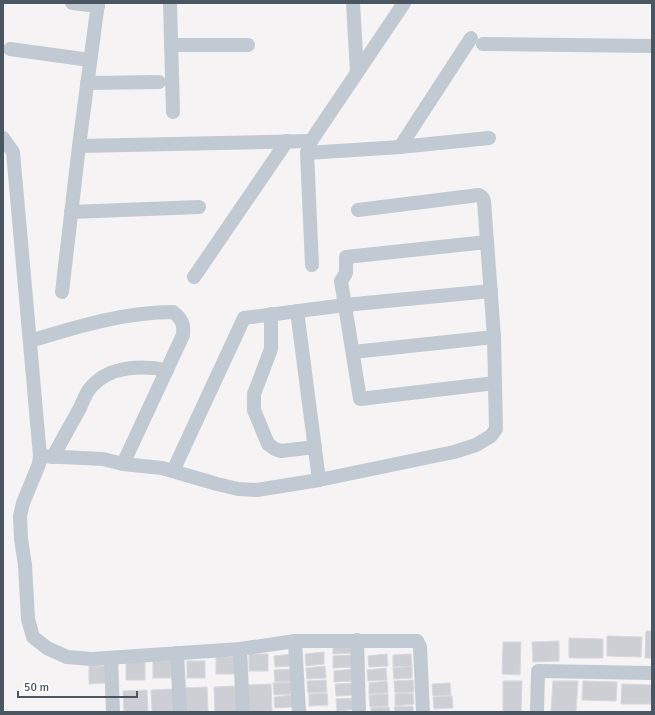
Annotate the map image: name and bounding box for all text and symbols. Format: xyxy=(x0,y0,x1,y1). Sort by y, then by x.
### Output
scale bar xyxy=(18,673,137,699)
text: 50 m xyxy=(24,680,49,695)

